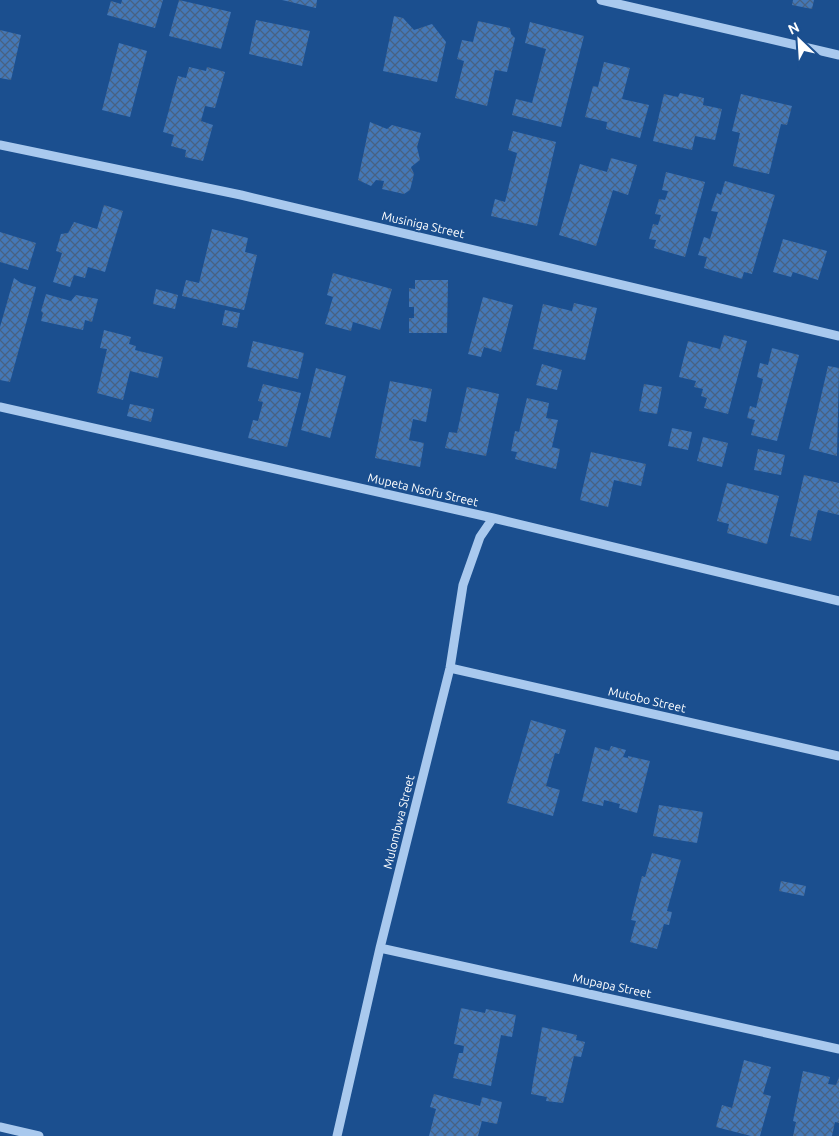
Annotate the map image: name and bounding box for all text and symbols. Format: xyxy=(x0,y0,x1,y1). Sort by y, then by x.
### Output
north arrow xyxy=(774,15,824,65)
text: N xyxy=(785,19,802,38)
street label: Musiniga Street xyxy=(380,209,466,240)
street label: Mupeta Nsofu Street xyxy=(367,470,480,509)
street label: Mutobo Street xyxy=(607,684,687,715)
street label: Mulombwa Street xyxy=(381,773,417,870)
street label: Mupapa Street xyxy=(572,971,653,1000)

